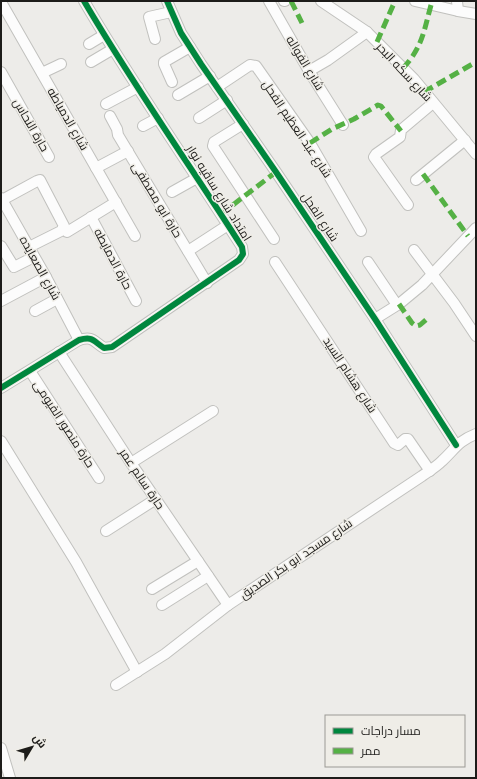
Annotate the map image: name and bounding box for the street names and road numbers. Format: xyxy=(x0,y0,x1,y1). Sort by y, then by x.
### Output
street label: شارع الفواله xyxy=(282,33,328,93)
street label: شارع سكه البحر xyxy=(372,38,436,105)
street label: شارع عبد العظيم الفحل xyxy=(258,77,336,181)
street label: شارع الدمياطه xyxy=(44,85,92,153)
street label: حارة النحاس xyxy=(10,95,53,154)
street label: امتداد شارع ساقيه نوار xyxy=(182,141,255,244)
street label: حارة ابو مصطفى xyxy=(129,159,186,240)
street label: شارع الفحل xyxy=(298,189,342,245)
street label: حارة الدمايطه xyxy=(91,226,136,292)
street label: شارع الصعايده xyxy=(16,233,64,303)
street label: شارع هشام السيد xyxy=(319,334,381,416)
street label: حارة منصور الفيومى xyxy=(31,377,98,470)
street label: حارة سالم عمر xyxy=(115,445,168,513)
street label: شارع مسجد ابو بكر الصديق xyxy=(236,515,356,603)

